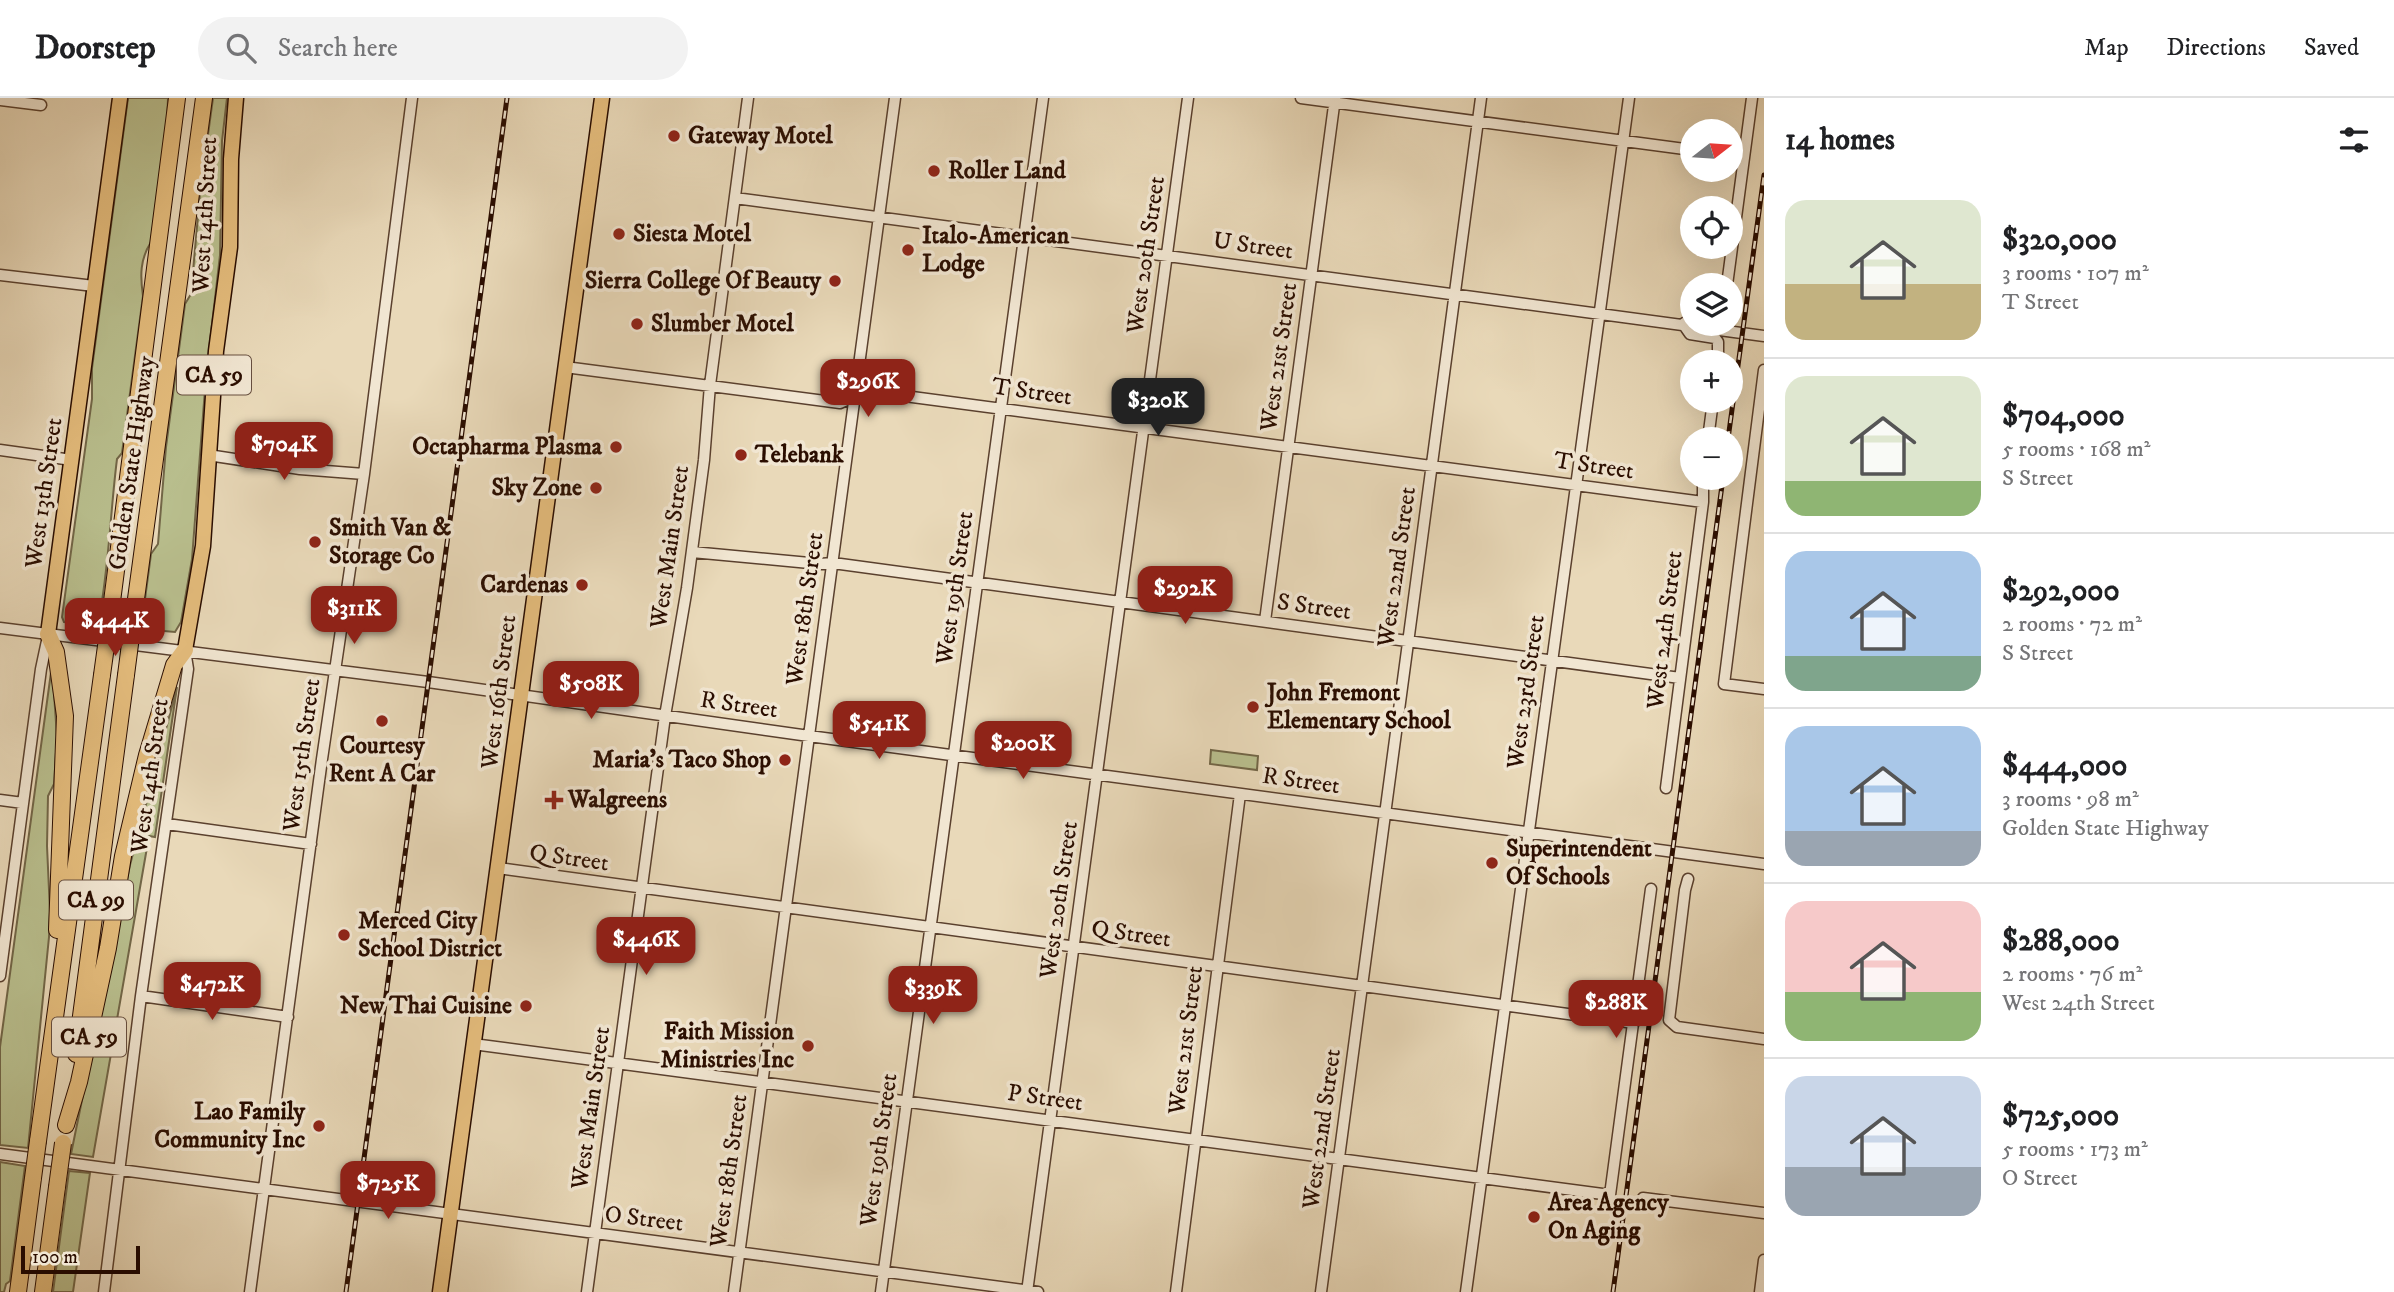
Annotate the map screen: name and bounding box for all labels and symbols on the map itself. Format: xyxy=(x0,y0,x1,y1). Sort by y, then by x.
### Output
north arrow xyxy=(1680,119,1743,182)
place label: Gateway Motel xyxy=(688,121,833,151)
marker: Gateway Motel xyxy=(666,128,682,144)
street label: West 14th Street xyxy=(186,136,224,295)
place label: Roller Land xyxy=(948,156,1067,186)
marker: Roller Land xyxy=(926,163,942,179)
street label: West 20th Street xyxy=(1120,174,1172,337)
place label: Siesta Motel xyxy=(633,219,752,249)
place label: Italo-American Lodge xyxy=(922,221,1070,279)
marker: Siesta Motel xyxy=(611,226,627,242)
street label: U Street xyxy=(1211,226,1295,266)
marker: Italo-American Lodge xyxy=(900,242,916,258)
place label: Sierra College Of Beauty xyxy=(585,266,822,296)
marker: Sierra College Of Beauty xyxy=(827,273,843,289)
street label: West 21st Street xyxy=(1254,280,1304,434)
place label: Slumber Motel xyxy=(651,309,794,339)
marker: Slumber Motel xyxy=(629,316,645,332)
street label: Golden State Highway xyxy=(102,354,162,572)
road number: CA 59 xyxy=(177,356,251,394)
pin: $296K xyxy=(819,360,917,419)
street label: T Street xyxy=(990,372,1074,412)
pin: $320K xyxy=(1109,378,1207,438)
street label: West 13th Street xyxy=(18,416,69,571)
pin: $704K xyxy=(235,422,333,482)
place label: Octapharma Plasma xyxy=(412,432,603,462)
marker: Octapharma Plasma xyxy=(608,439,624,455)
place label: Telebank xyxy=(754,440,845,470)
street label: T Street xyxy=(1552,446,1636,486)
marker: Telebank xyxy=(733,447,749,463)
street label: West Main Street xyxy=(644,463,696,631)
place label: Sky Zone xyxy=(491,473,582,503)
marker: Sky Zone xyxy=(588,480,604,496)
street label: West 22nd Street xyxy=(1371,485,1423,650)
street label: West 19th Street xyxy=(929,509,981,668)
place label: Smith Van & Storage Co xyxy=(329,513,452,571)
street label: West 18th Street xyxy=(779,530,831,689)
marker: Smith Van & Storage Co xyxy=(307,534,323,550)
street label: West 24th Street xyxy=(1640,549,1690,712)
pin: $292K xyxy=(1136,566,1234,626)
place label: Cardenas xyxy=(480,570,568,600)
marker: Cardenas xyxy=(574,577,590,593)
pin: $311K xyxy=(305,587,403,646)
street label: S Street xyxy=(1275,587,1353,627)
pin: $444K xyxy=(66,598,164,658)
street label: West 16th Street xyxy=(475,613,523,772)
street label: West 23rd Street xyxy=(1500,613,1552,772)
pin: $508K xyxy=(542,662,640,721)
street label: West 15th Street xyxy=(276,676,328,835)
place label: John Fremont Elementary School xyxy=(1264,678,1451,736)
street label: R Street xyxy=(698,685,780,725)
street label: West 14th Street xyxy=(124,696,176,857)
marker: John Fremont Elementary School xyxy=(1245,699,1261,715)
pin: $541K xyxy=(830,702,928,761)
marker: Courtesy Rent A Car xyxy=(374,713,390,729)
pin: $200K xyxy=(974,722,1072,781)
place label: Courtesy Rent A Car xyxy=(329,731,436,789)
place label: Maria's Taco Shop xyxy=(593,745,771,775)
marker: Maria's Taco Shop xyxy=(777,752,793,768)
street label: R Street xyxy=(1260,761,1342,801)
place label: Walgreens xyxy=(567,785,667,815)
marker: Walgreens xyxy=(546,792,562,808)
street label: West 20th Street xyxy=(1033,819,1085,982)
place label: Superintendent Of Schools xyxy=(1506,834,1652,892)
street label: Q Street xyxy=(527,838,611,878)
marker: Superintendent Of Schools xyxy=(1484,855,1500,871)
road number: CA 99 xyxy=(59,880,133,920)
place label: Merced City School District xyxy=(358,906,502,964)
street label: Q Street xyxy=(1089,914,1173,954)
pin: $446K xyxy=(597,918,695,977)
marker: Merced City School District xyxy=(336,927,352,943)
pin: $472K xyxy=(163,962,261,1022)
street label: West 21st Street xyxy=(1162,964,1210,1117)
pin: $339K xyxy=(884,967,982,1026)
pin: $288K xyxy=(1567,981,1665,1040)
place label: New Thai Cuisine xyxy=(340,991,512,1021)
marker: New Thai Cuisine xyxy=(518,998,534,1014)
place label: Faith Mission Ministries Inc xyxy=(661,1017,795,1075)
road number: CA 59 xyxy=(52,1018,126,1056)
street label: West Main Street xyxy=(565,1024,617,1192)
marker: Faith Mission Ministries Inc xyxy=(800,1038,816,1054)
street label: West 22nd Street xyxy=(1296,1047,1348,1212)
street label: West 19th Street xyxy=(853,1071,905,1230)
street label: P Street xyxy=(1005,1078,1085,1118)
street label: West 18th Street xyxy=(703,1092,755,1251)
place label: Lao Family Community Inc xyxy=(154,1097,306,1155)
marker: Lao Family Community Inc xyxy=(311,1118,327,1134)
pin: $725K xyxy=(339,1162,437,1221)
place label: Area Agency On Aging xyxy=(1547,1188,1669,1246)
street label: O Street xyxy=(603,1199,685,1239)
marker: Area Agency On Aging xyxy=(1526,1209,1542,1225)
scale bar xyxy=(21,1243,140,1275)

